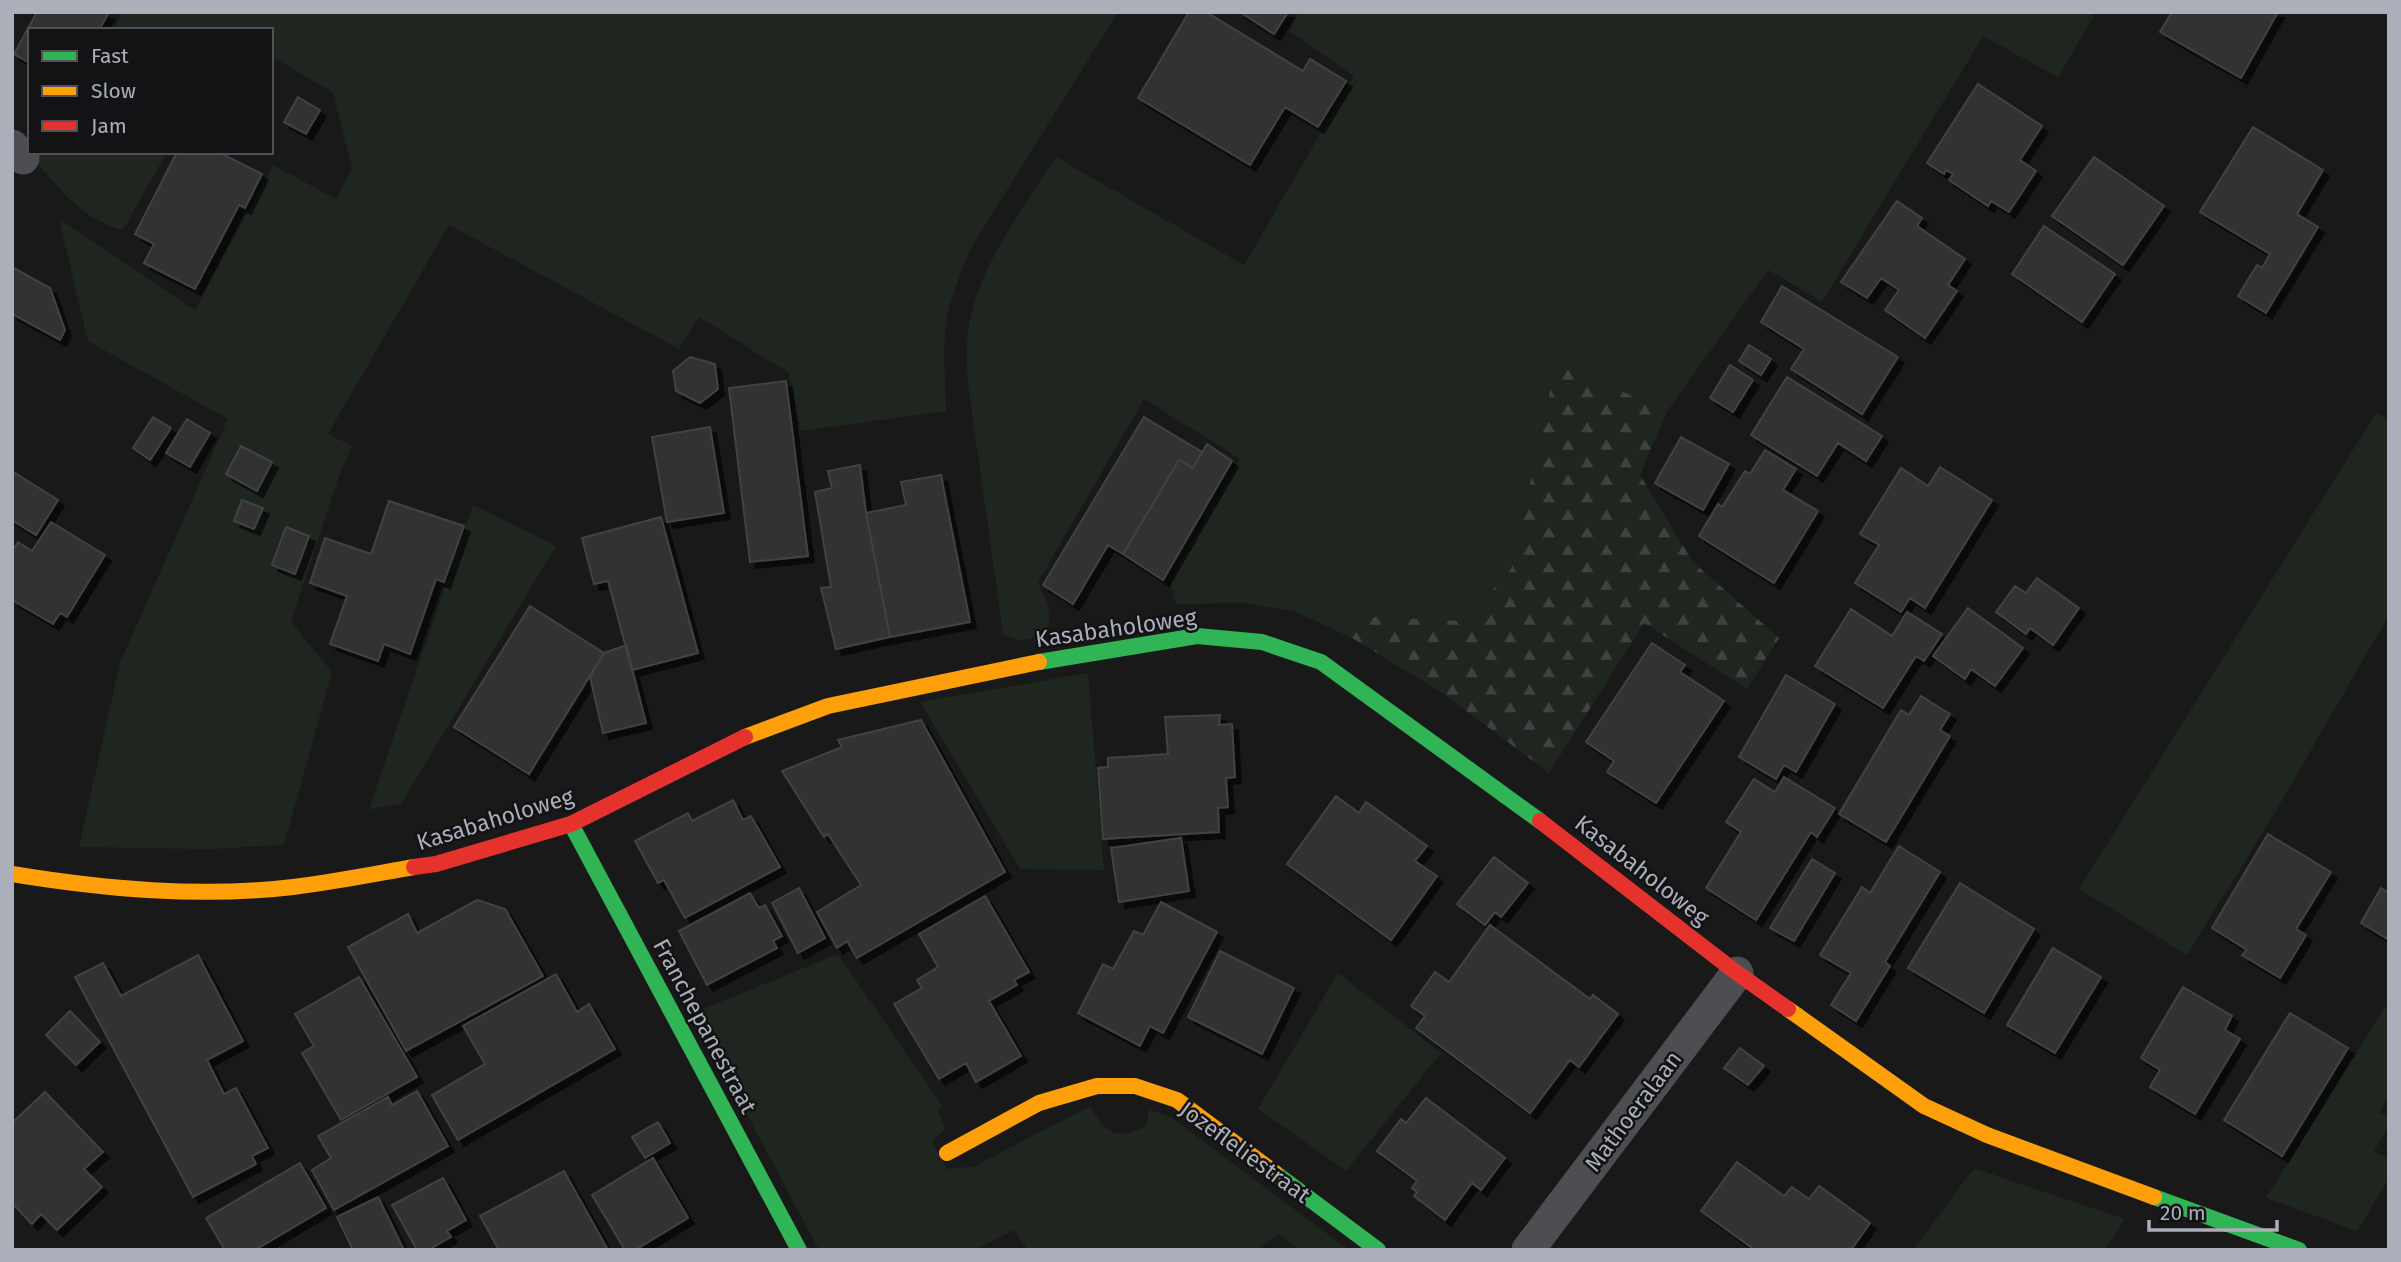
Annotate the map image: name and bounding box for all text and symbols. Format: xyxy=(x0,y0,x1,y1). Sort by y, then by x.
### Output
legend xyxy=(28,28,273,154)
text: Fast xyxy=(91,43,129,69)
text: Slow xyxy=(91,78,136,104)
text: Jam xyxy=(91,113,127,139)
street label: Kasabaholoweg xyxy=(1034,603,1198,653)
street label: Kasabaholoweg xyxy=(413,782,577,856)
street label: Kasabaholoweg xyxy=(1569,809,1715,931)
street label: Franchepanestraat xyxy=(647,934,763,1119)
street label: Mathoeralaan xyxy=(1579,1045,1687,1177)
street label: Jozefleliestraat xyxy=(1174,1095,1316,1209)
scale bar xyxy=(2149,1188,2277,1232)
text: 20 m xyxy=(2160,1200,2206,1226)

